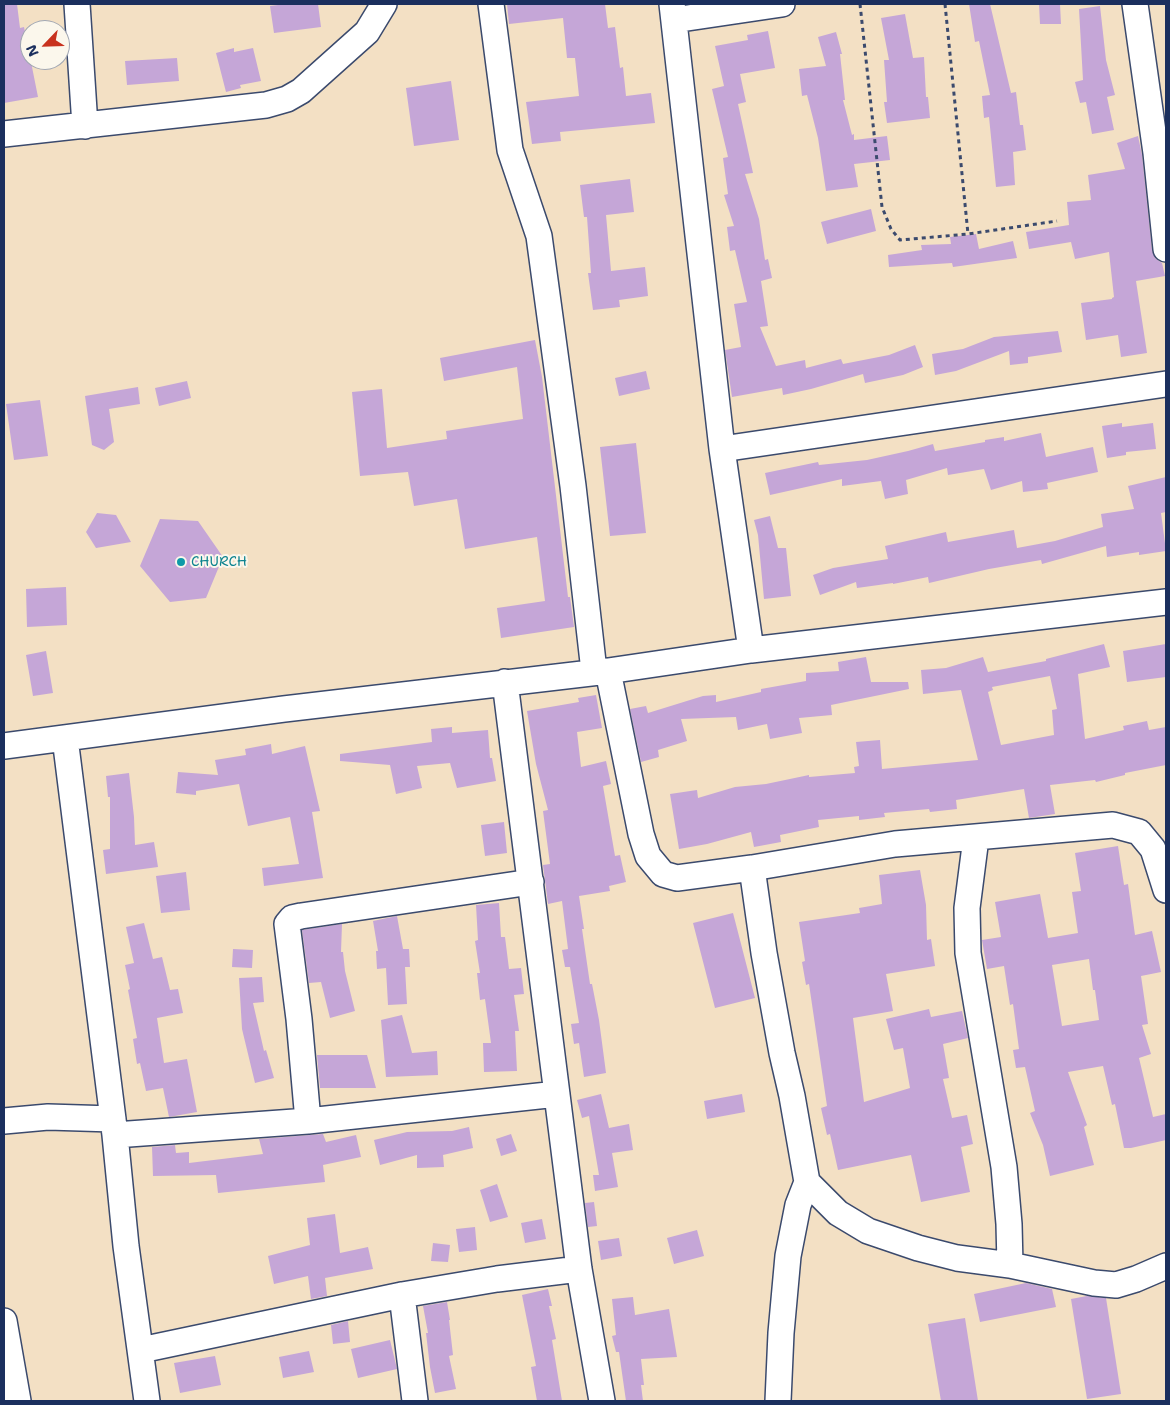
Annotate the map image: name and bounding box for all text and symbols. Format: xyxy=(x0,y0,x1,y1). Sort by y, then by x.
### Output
north arrow xyxy=(20,20,70,70)
text: N xyxy=(22,42,43,59)
place label: CHURCH xyxy=(191,554,247,570)
marker: CHURCH xyxy=(175,556,187,568)

